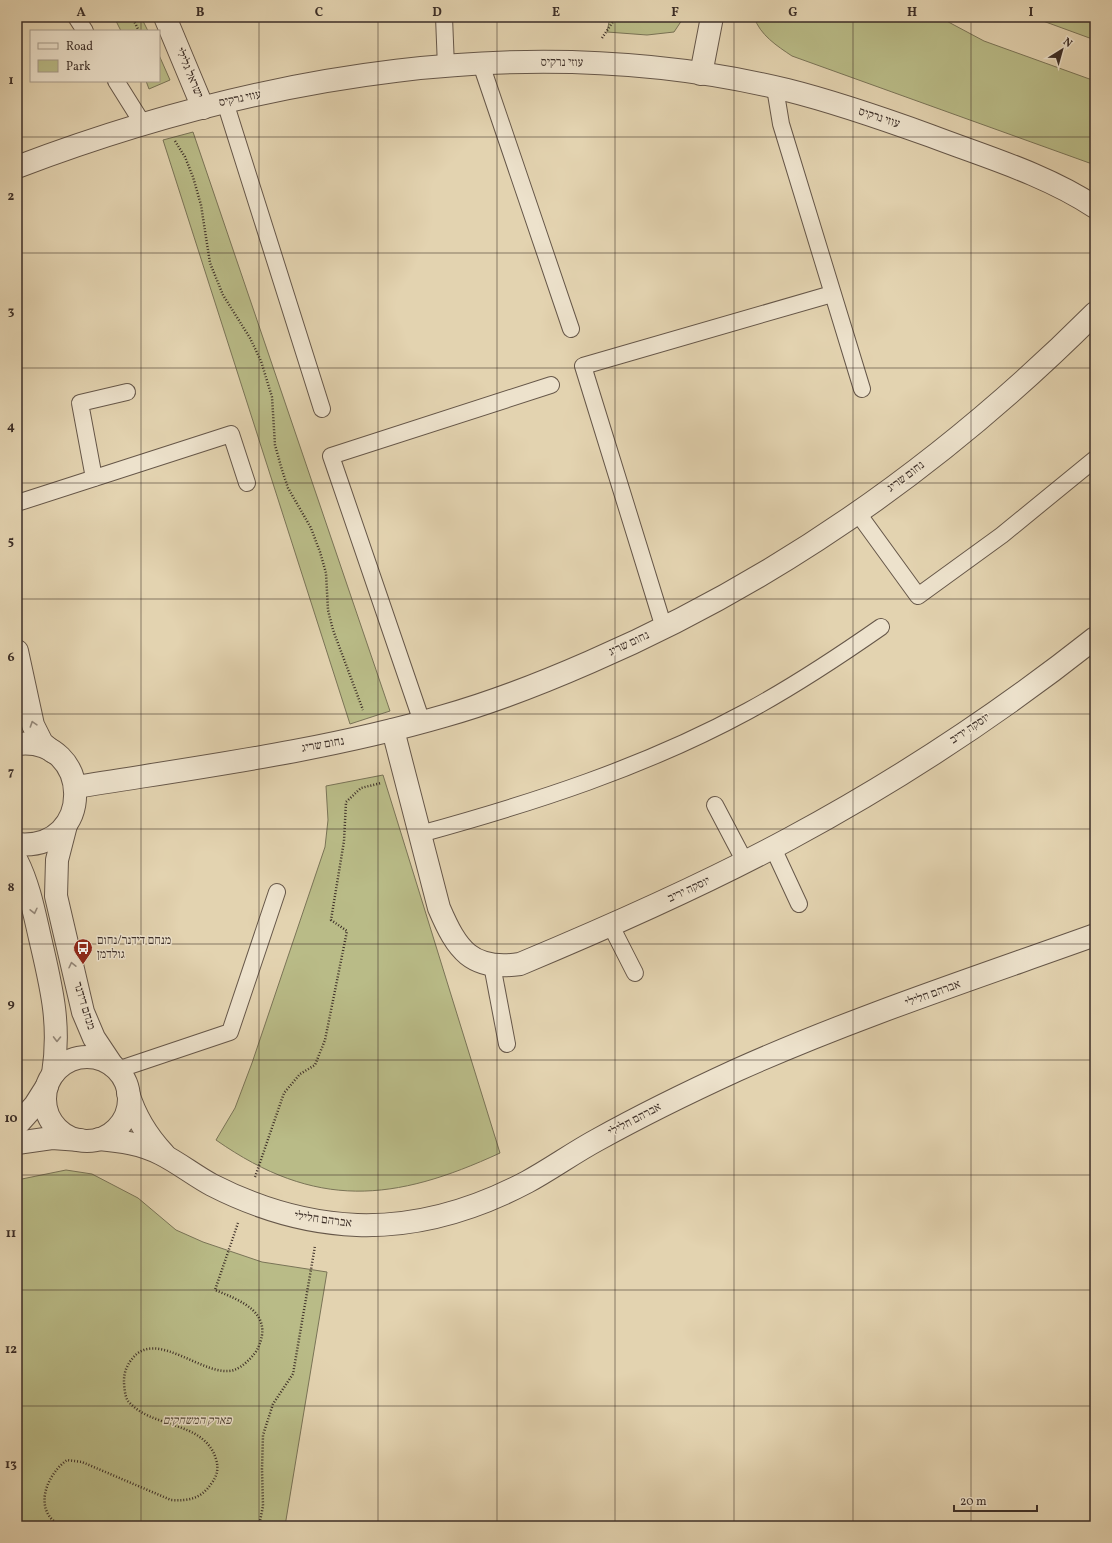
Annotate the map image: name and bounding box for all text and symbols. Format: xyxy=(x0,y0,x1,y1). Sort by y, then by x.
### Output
text: A xyxy=(76,4,86,22)
text: B xyxy=(196,4,205,22)
text: C xyxy=(315,4,323,22)
text: D xyxy=(432,4,442,22)
text: E xyxy=(552,4,560,22)
text: F xyxy=(671,4,679,22)
text: G xyxy=(788,4,798,22)
text: H xyxy=(907,4,917,22)
text: I xyxy=(1029,4,1034,22)
legend xyxy=(30,30,160,82)
north arrow xyxy=(1042,30,1082,70)
text: N xyxy=(1059,35,1075,52)
text: Road xyxy=(66,39,93,55)
street label: ישראל גלילי xyxy=(171,45,207,101)
street label: עוזי נרקיס xyxy=(541,55,584,71)
text: Park xyxy=(66,59,91,75)
text: 1 xyxy=(8,72,14,90)
street label: עוזי נרקיס xyxy=(218,87,263,111)
street label: עוזי נרקיס xyxy=(856,104,902,132)
text: 2 xyxy=(8,188,15,206)
text: 3 xyxy=(8,303,15,321)
text: 4 xyxy=(7,418,15,436)
street label: נחום שריג xyxy=(884,458,928,496)
text: 5 xyxy=(8,533,14,551)
street label: נחום שריג xyxy=(606,628,652,660)
text: 6 xyxy=(7,649,15,667)
street label: יוסקה יריב xyxy=(947,710,993,748)
one-way arrow xyxy=(29,720,38,727)
street label: נחום שריג xyxy=(300,733,346,757)
text: 7 xyxy=(8,764,14,782)
street label: יוסקה יריב xyxy=(665,873,713,907)
text: 8 xyxy=(7,879,15,897)
one-way arrow xyxy=(29,908,37,915)
place label: מנחם דידנר/נחום גולדמן xyxy=(97,933,171,963)
bus stop icon: מנחם דידנר/נחום גולדמן xyxy=(72,937,94,965)
one-way arrow xyxy=(69,962,77,968)
street label: אברהם חלילי xyxy=(903,977,963,1011)
street label: מנחם דידנר xyxy=(69,980,99,1032)
text: 9 xyxy=(7,995,15,1013)
one-way arrow xyxy=(53,1036,61,1042)
street label: אברהם חלילי xyxy=(606,1099,664,1141)
text: 10 xyxy=(4,1110,18,1128)
street label: אברהם חלילי xyxy=(293,1208,353,1232)
text: 11 xyxy=(6,1225,16,1243)
text: 12 xyxy=(5,1341,17,1359)
park label: פארק המשחקים xyxy=(163,1413,232,1429)
text: 13 xyxy=(5,1456,17,1474)
scale bar xyxy=(954,1487,1037,1513)
text: 20 m xyxy=(960,1494,987,1510)

